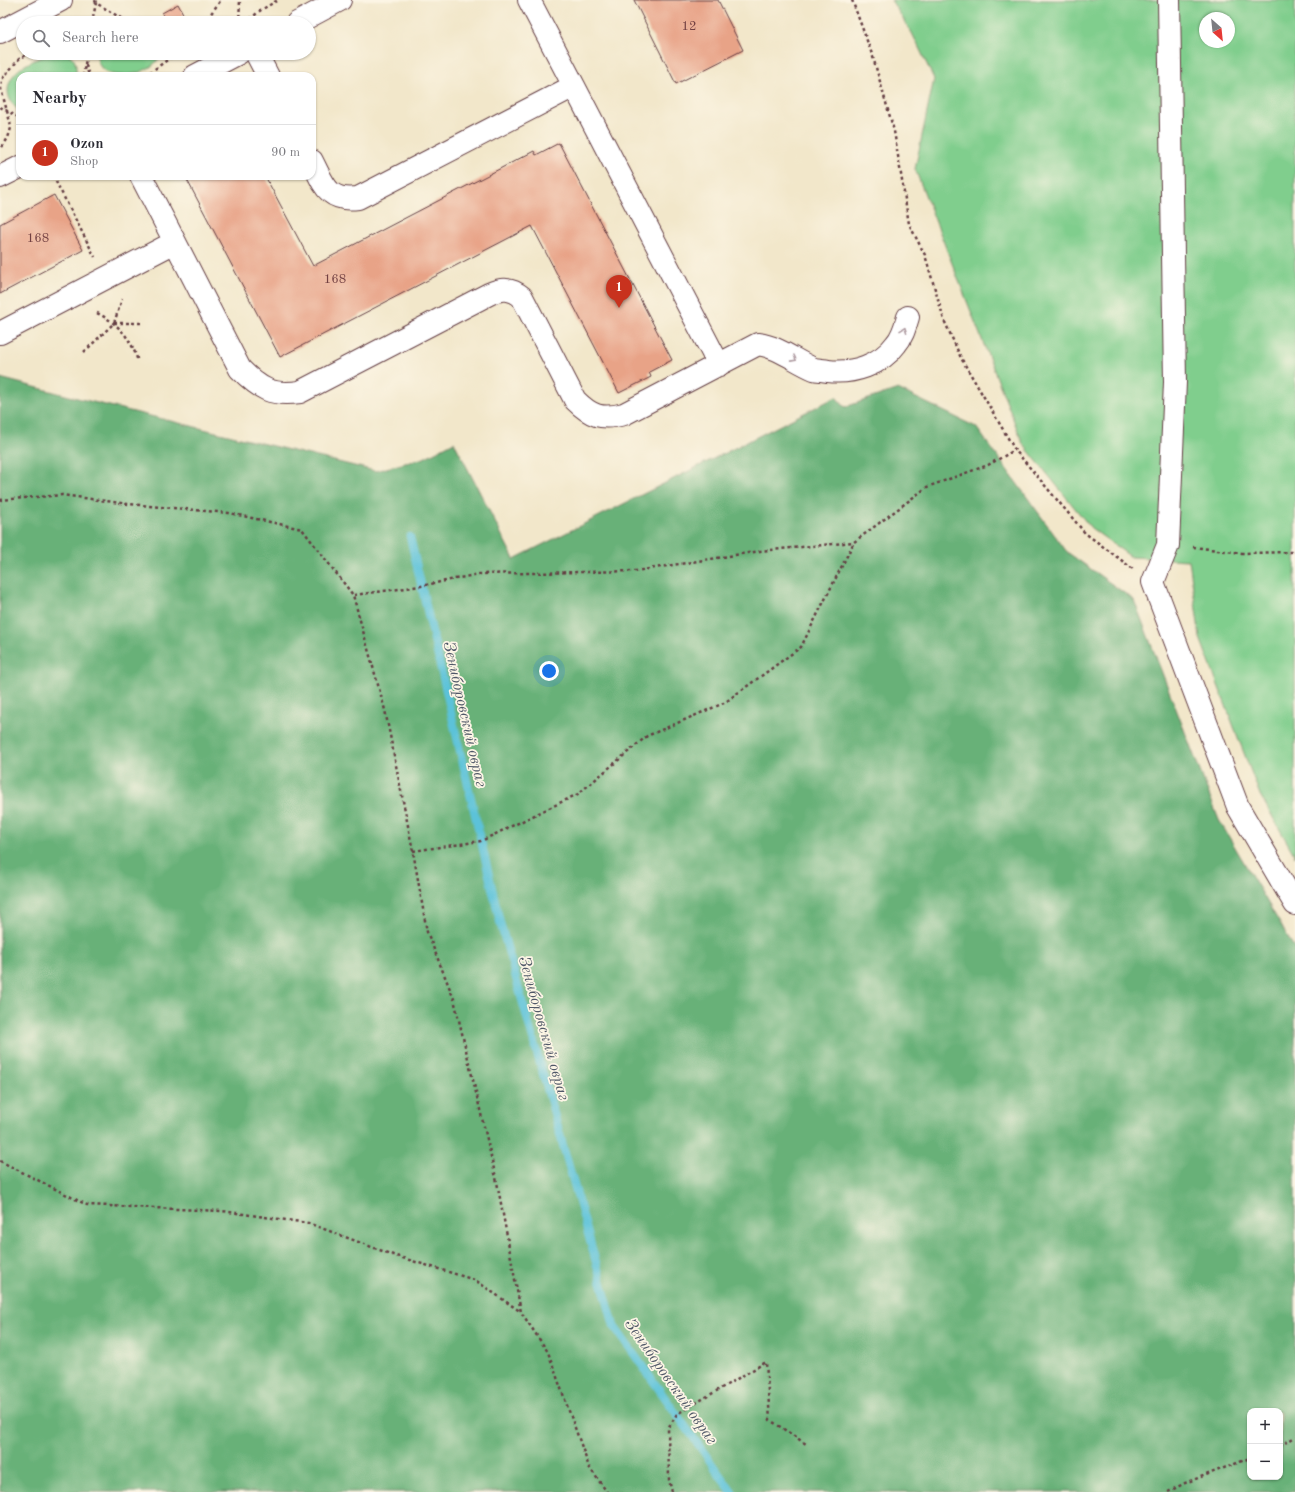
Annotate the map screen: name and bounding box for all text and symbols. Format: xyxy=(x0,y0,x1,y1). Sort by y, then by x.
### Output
north arrow xyxy=(1199,12,1235,48)
search box xyxy=(16,16,316,60)
house number: 12 xyxy=(681,20,697,33)
icon: search xyxy=(30,27,52,49)
text: Search here xyxy=(62,31,139,46)
text: Nearby xyxy=(32,90,87,107)
text: Ozon xyxy=(70,137,103,152)
text: 1 xyxy=(41,146,49,159)
text: 90 m xyxy=(271,146,300,159)
text: Shop xyxy=(70,155,98,168)
house number: 168 xyxy=(27,232,49,245)
house number: 168 xyxy=(324,273,346,286)
pin: 1 xyxy=(606,275,632,308)
one-way arrow xyxy=(899,326,907,333)
one-way arrow xyxy=(790,354,797,361)
water label: Зениборовский овраг xyxy=(439,640,489,789)
your location xyxy=(539,661,559,681)
water label: Зениборовский овраг xyxy=(515,955,571,1103)
water label: Зениборовский овраг xyxy=(621,1316,720,1448)
map controls xyxy=(1247,1408,1283,1480)
button: + xyxy=(1247,1408,1283,1444)
button: − xyxy=(1247,1444,1283,1480)

